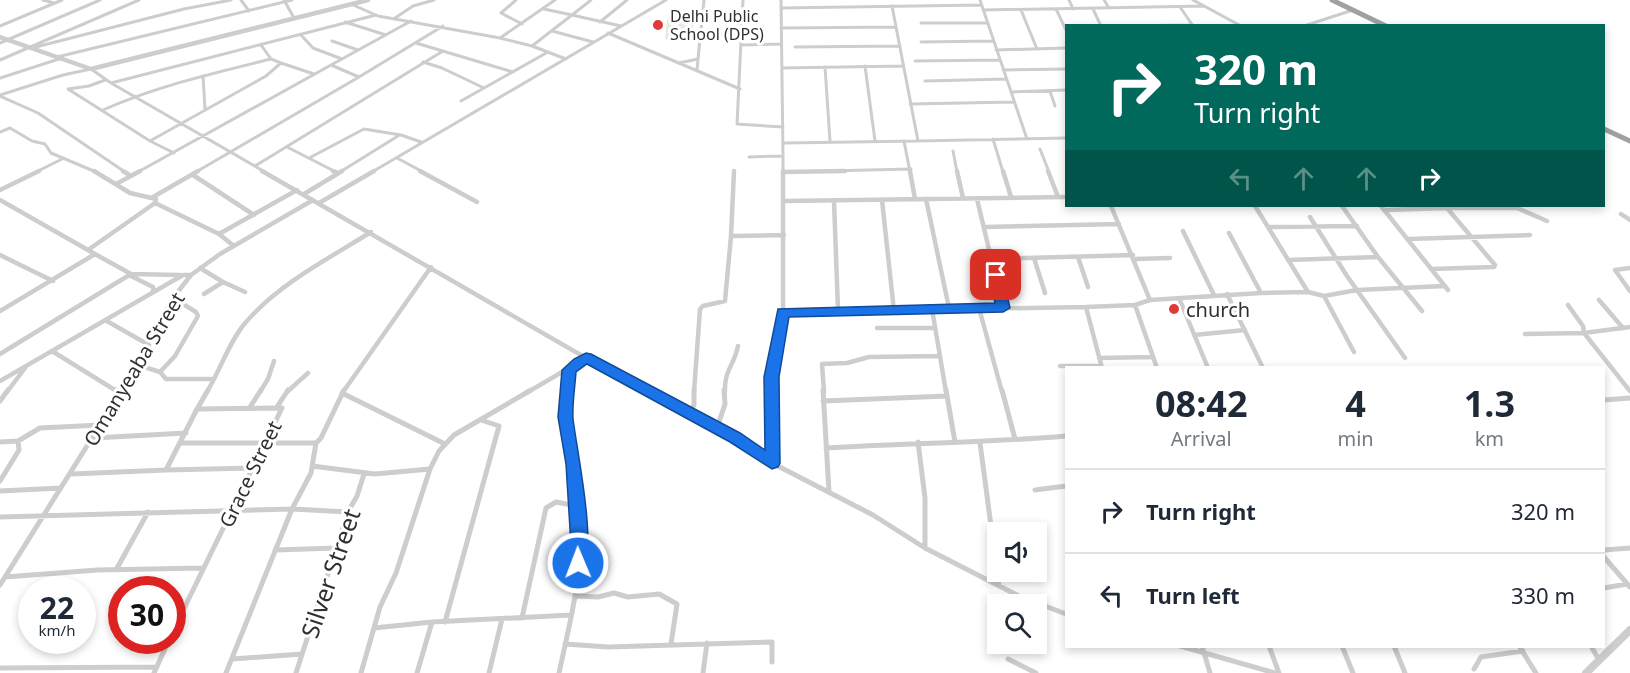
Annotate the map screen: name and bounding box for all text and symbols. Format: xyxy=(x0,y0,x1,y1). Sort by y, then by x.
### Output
place label: Delhi Public School (DPS) xyxy=(670,5,764,45)
marker: Delhi Public School (DPS) xyxy=(651,18,665,32)
text: 320 m xyxy=(1194,40,1318,97)
icon: right xyxy=(1095,48,1173,126)
text: Turn right xyxy=(1194,94,1320,131)
icon: left xyxy=(1224,162,1257,195)
icon: ahead xyxy=(1287,162,1320,195)
icon: ahead xyxy=(1350,162,1383,195)
icon: right xyxy=(1413,162,1446,195)
pin xyxy=(970,249,1021,300)
icon: arrive xyxy=(979,258,1012,291)
street label: Omanyeaba Street xyxy=(77,287,191,451)
place label: church xyxy=(1186,296,1250,323)
marker: church xyxy=(1167,302,1181,316)
text: 08:42 xyxy=(1155,379,1247,428)
text: 4 xyxy=(1345,379,1366,428)
text: 1.3 xyxy=(1464,379,1515,428)
street label: Grace Street xyxy=(213,416,287,532)
text: Arrival xyxy=(1171,425,1232,452)
text: min xyxy=(1337,425,1374,452)
text: km xyxy=(1475,425,1504,452)
icon: right xyxy=(1095,495,1128,528)
text: Turn right xyxy=(1146,496,1256,526)
text: 320 m xyxy=(1511,496,1575,526)
street label: Silver Street xyxy=(293,504,368,642)
map controls xyxy=(987,522,1047,654)
button: sound xyxy=(987,522,1047,582)
position arrow xyxy=(546,531,610,595)
speed limit sign: 30 xyxy=(108,576,186,654)
icon: left xyxy=(1095,579,1128,612)
text: Turn left xyxy=(1146,580,1240,610)
text: 330 m xyxy=(1511,580,1575,610)
text: 22 xyxy=(40,587,74,628)
button: search xyxy=(987,594,1047,654)
text: km/h xyxy=(39,620,75,640)

